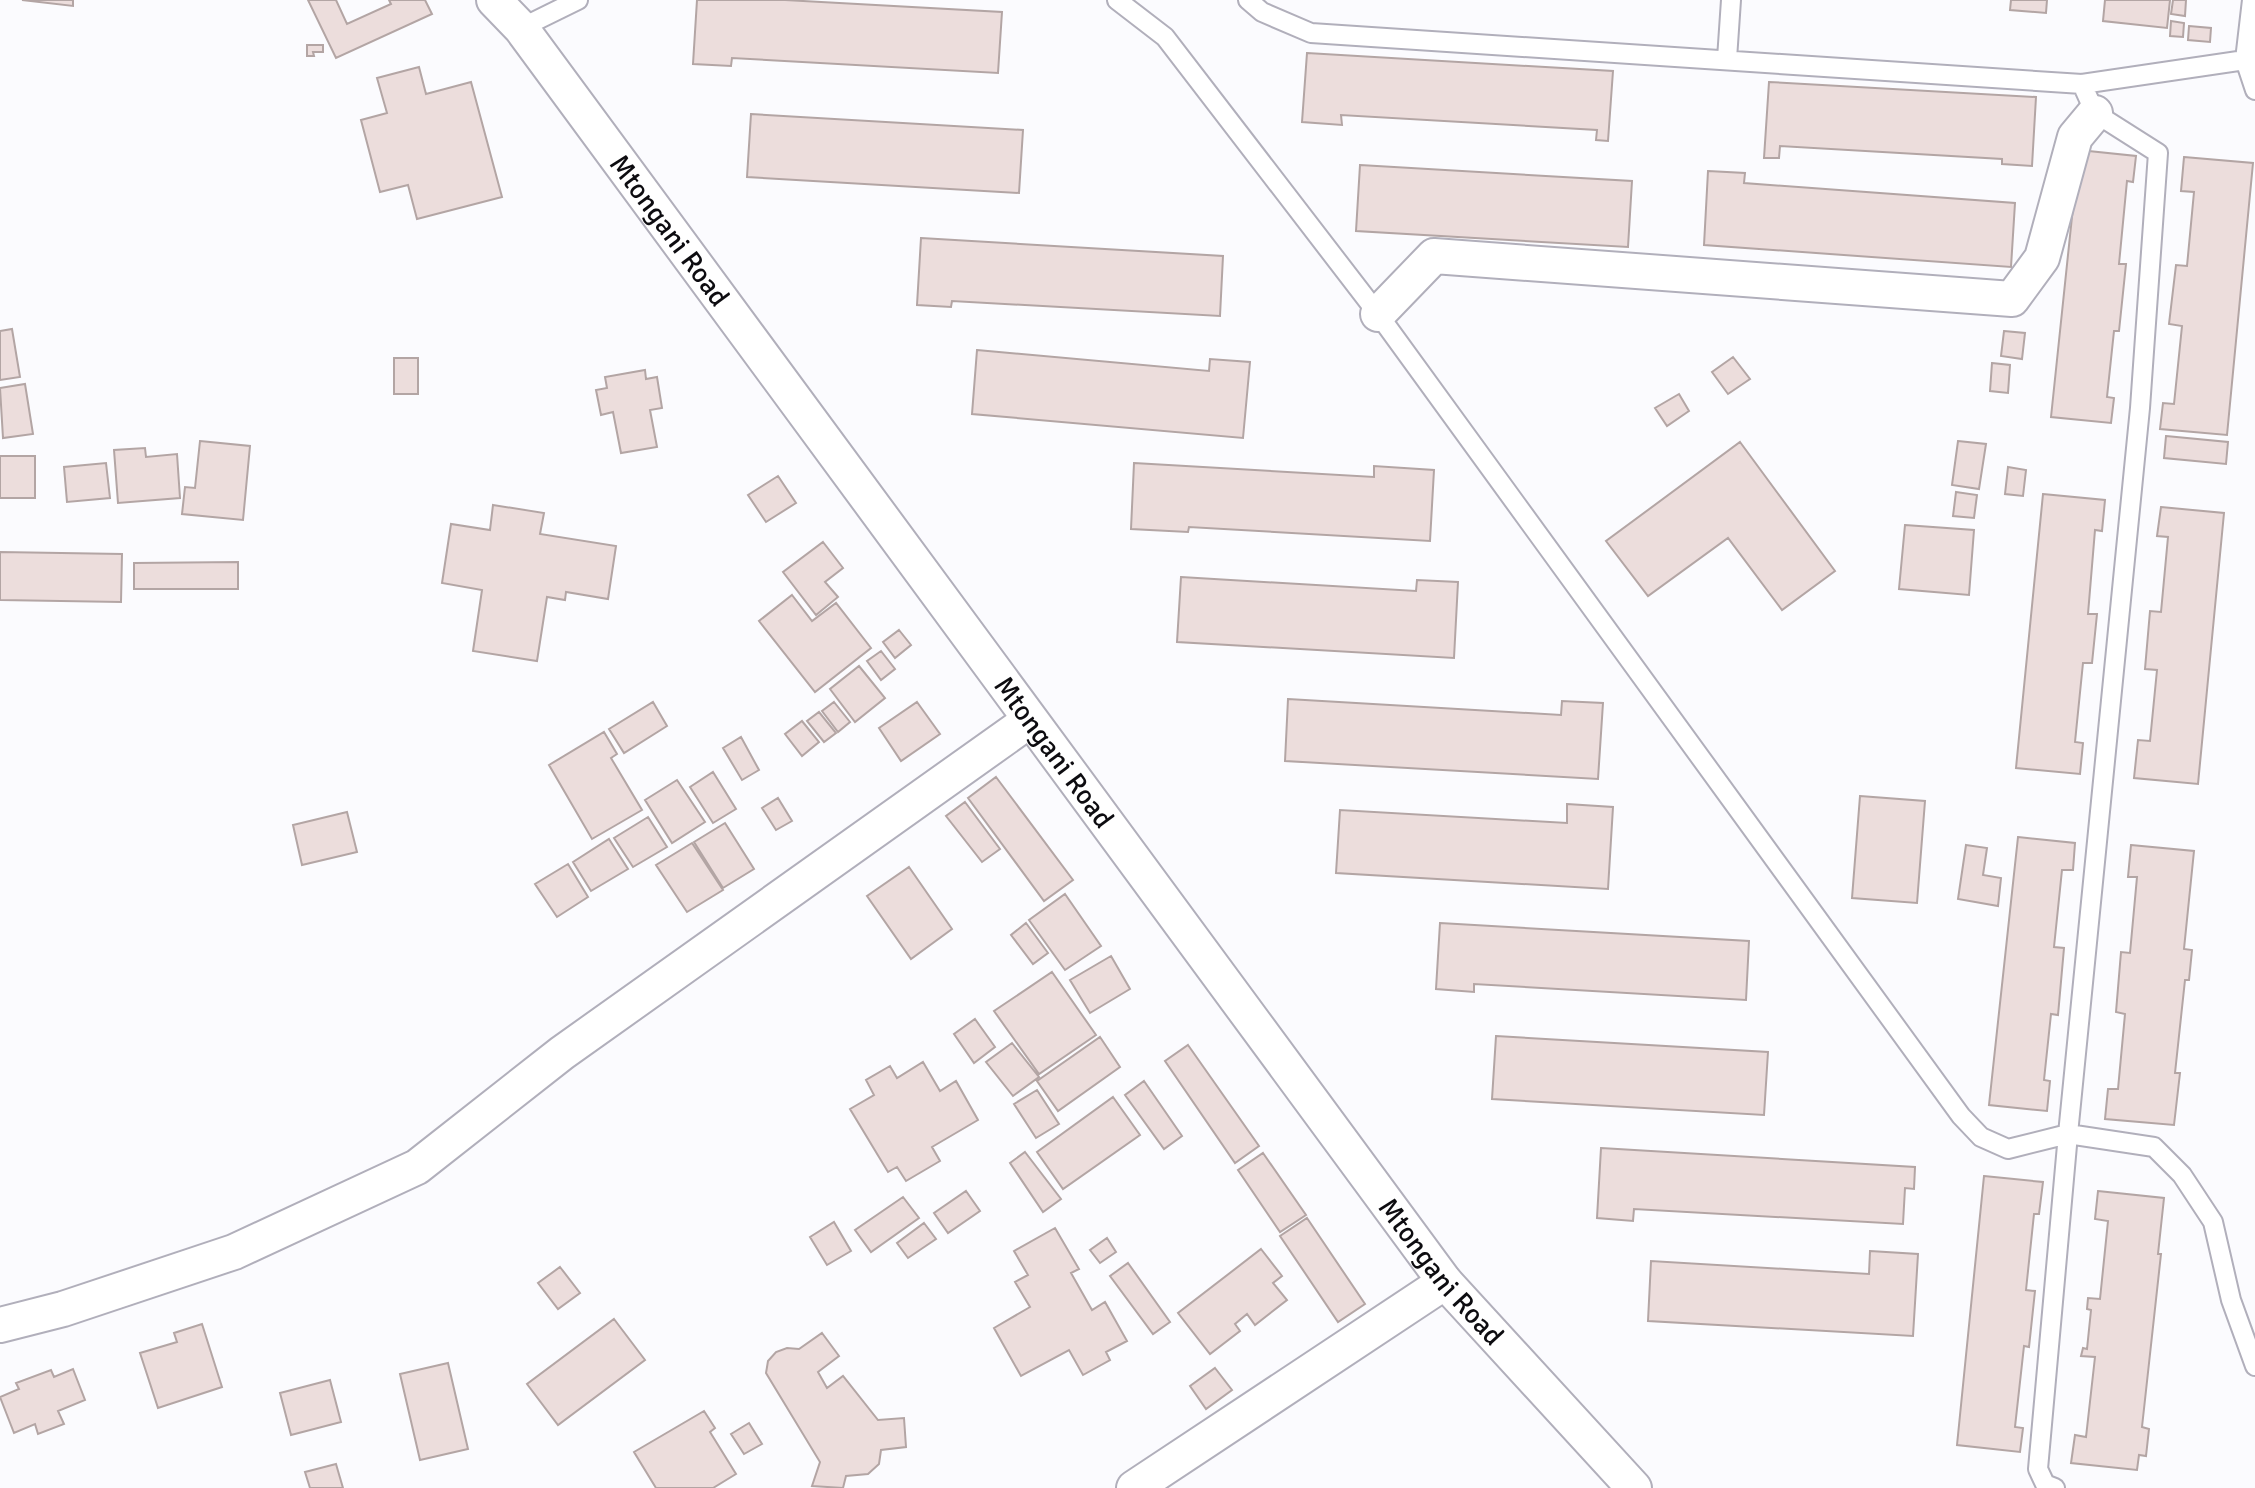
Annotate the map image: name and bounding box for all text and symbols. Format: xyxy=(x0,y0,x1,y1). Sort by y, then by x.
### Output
street label: Mtongani Road xyxy=(602,148,736,313)
street label: Mtongani Road xyxy=(986,670,1121,835)
street label: Mtongani Road xyxy=(1371,1192,1511,1353)

